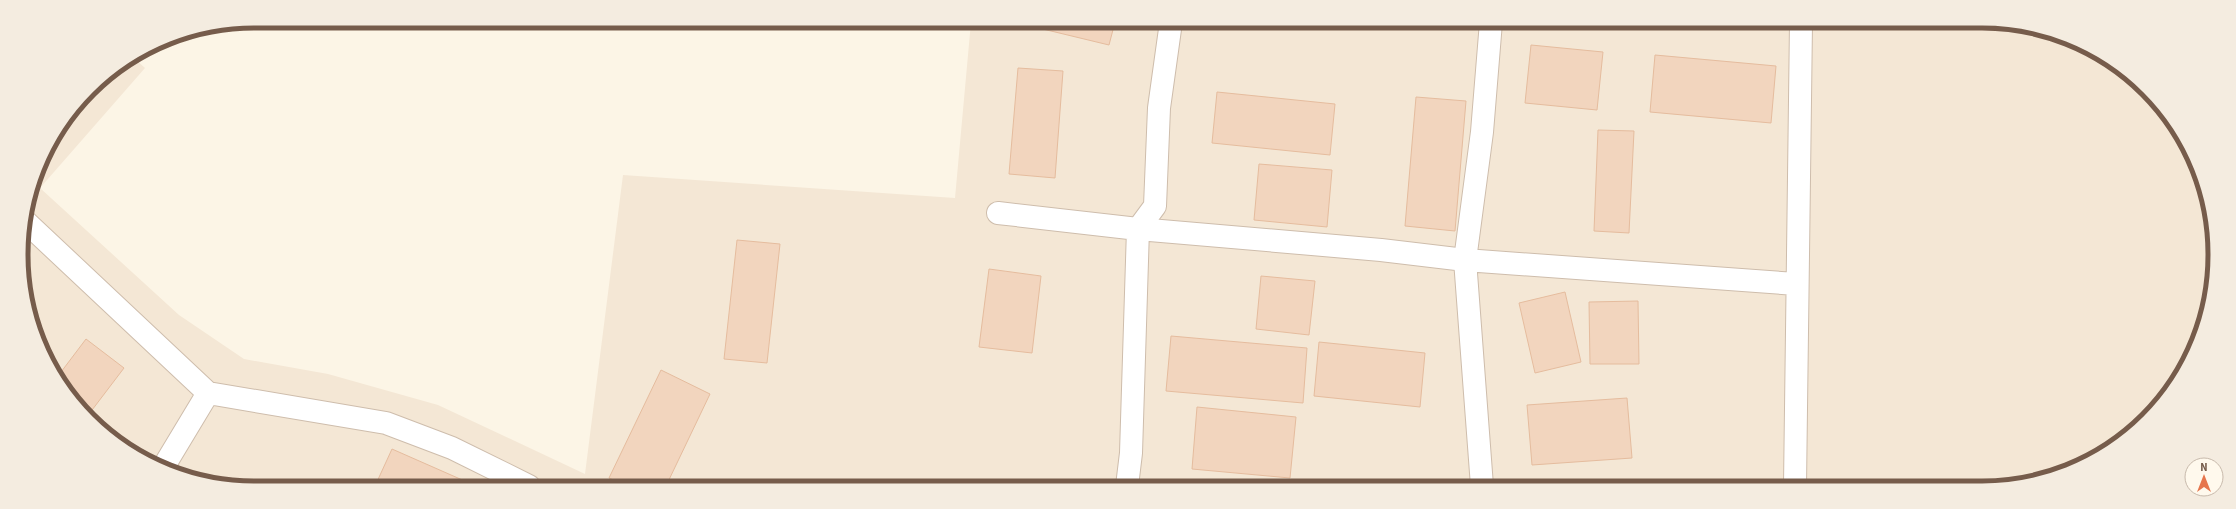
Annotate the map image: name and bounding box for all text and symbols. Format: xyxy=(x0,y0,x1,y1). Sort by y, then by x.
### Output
north arrow xyxy=(2184,457,2224,497)
text: N xyxy=(2200,460,2208,475)

